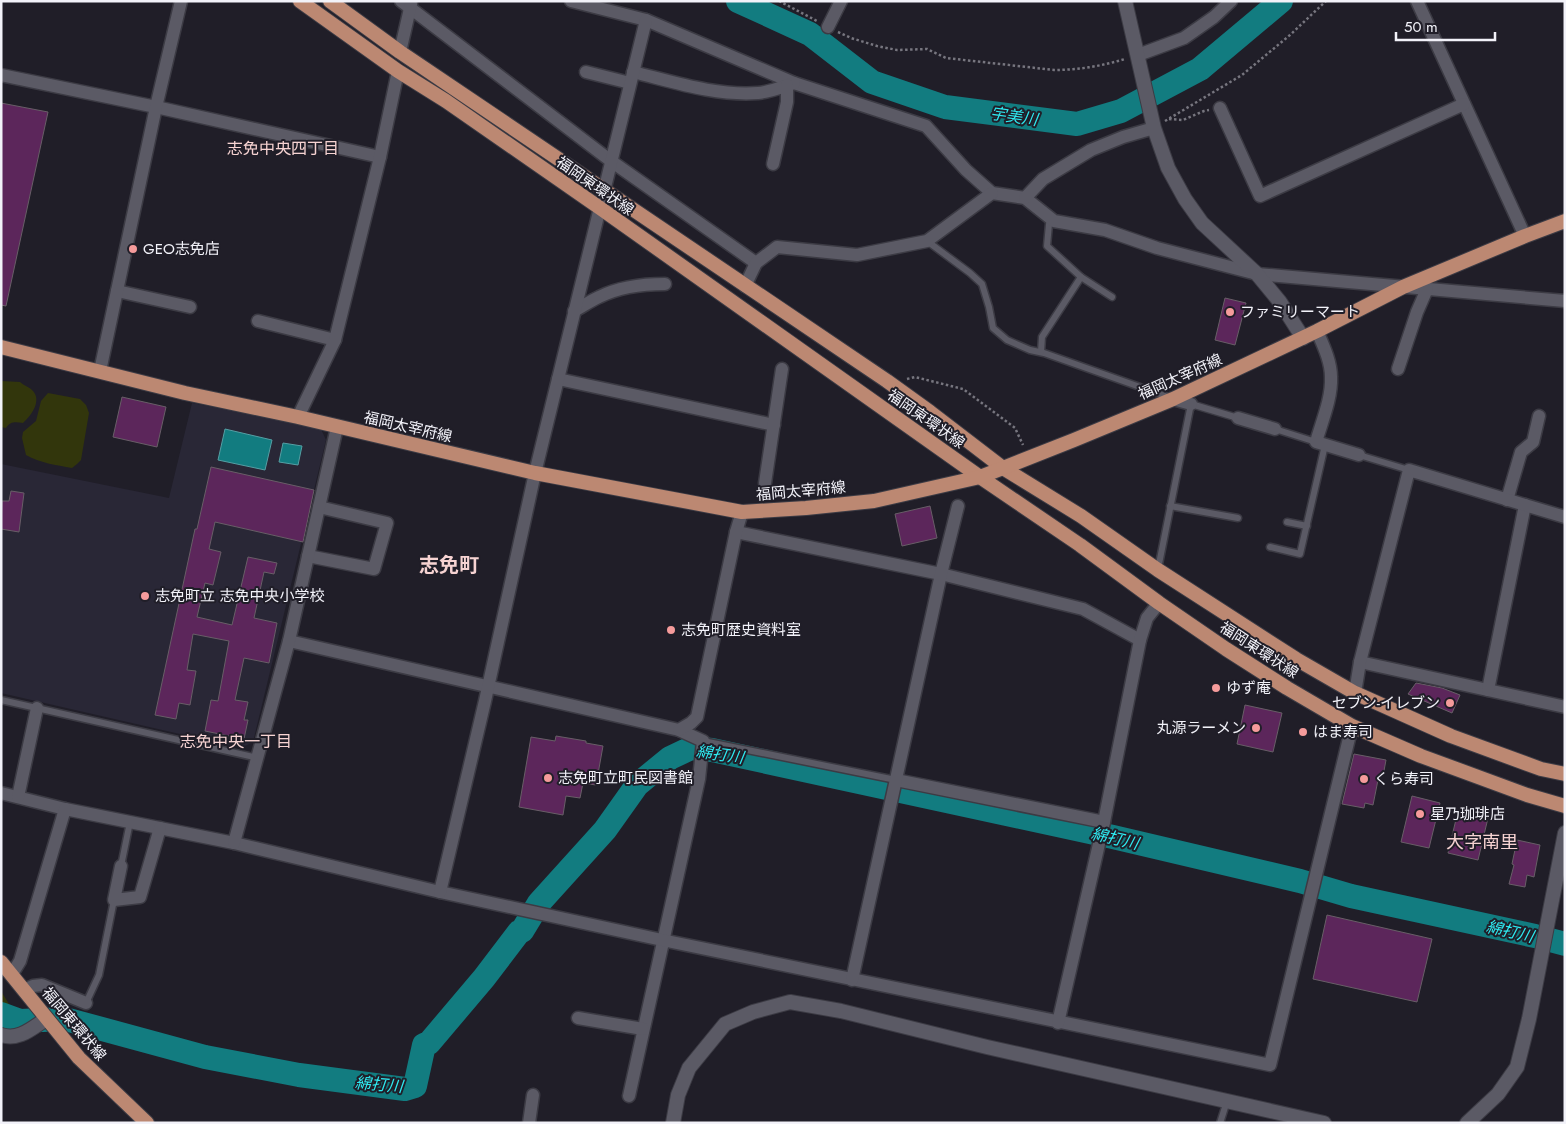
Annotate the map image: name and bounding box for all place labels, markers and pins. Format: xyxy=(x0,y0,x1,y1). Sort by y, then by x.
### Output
place label: GEO志免店 xyxy=(143,238,220,260)
marker: GEO志免店 xyxy=(127,243,139,255)
place label: ファミリーマート xyxy=(1240,301,1360,323)
marker: ファミリーマート xyxy=(1224,306,1236,318)
place label: 志免町立 志免中央小学校 xyxy=(155,585,325,607)
marker: 志免町立 志免中央小学校 xyxy=(139,590,151,602)
place label: 志免町歴史資料室 xyxy=(681,619,801,641)
marker: 志免町歴史資料室 xyxy=(665,624,677,636)
place label: ゆず庵 xyxy=(1226,677,1271,699)
marker: ゆず庵 xyxy=(1210,682,1222,694)
place label: セブン-イレブン xyxy=(1332,692,1440,714)
marker: セブン-イレブン xyxy=(1444,697,1456,709)
place label: 丸源ラーメン xyxy=(1157,717,1246,739)
place label: はま寿司 xyxy=(1313,721,1373,743)
marker: 丸源ラーメン xyxy=(1250,722,1262,734)
marker: はま寿司 xyxy=(1297,726,1309,738)
place label: 志免町立町民図書館 xyxy=(558,767,693,789)
place label: くら寿司 xyxy=(1374,768,1434,790)
marker: 志免町立町民図書館 xyxy=(542,772,554,784)
marker: くら寿司 xyxy=(1358,773,1370,785)
place label: 星乃珈琲店 xyxy=(1430,803,1505,825)
marker: 星乃珈琲店 xyxy=(1414,808,1426,820)

